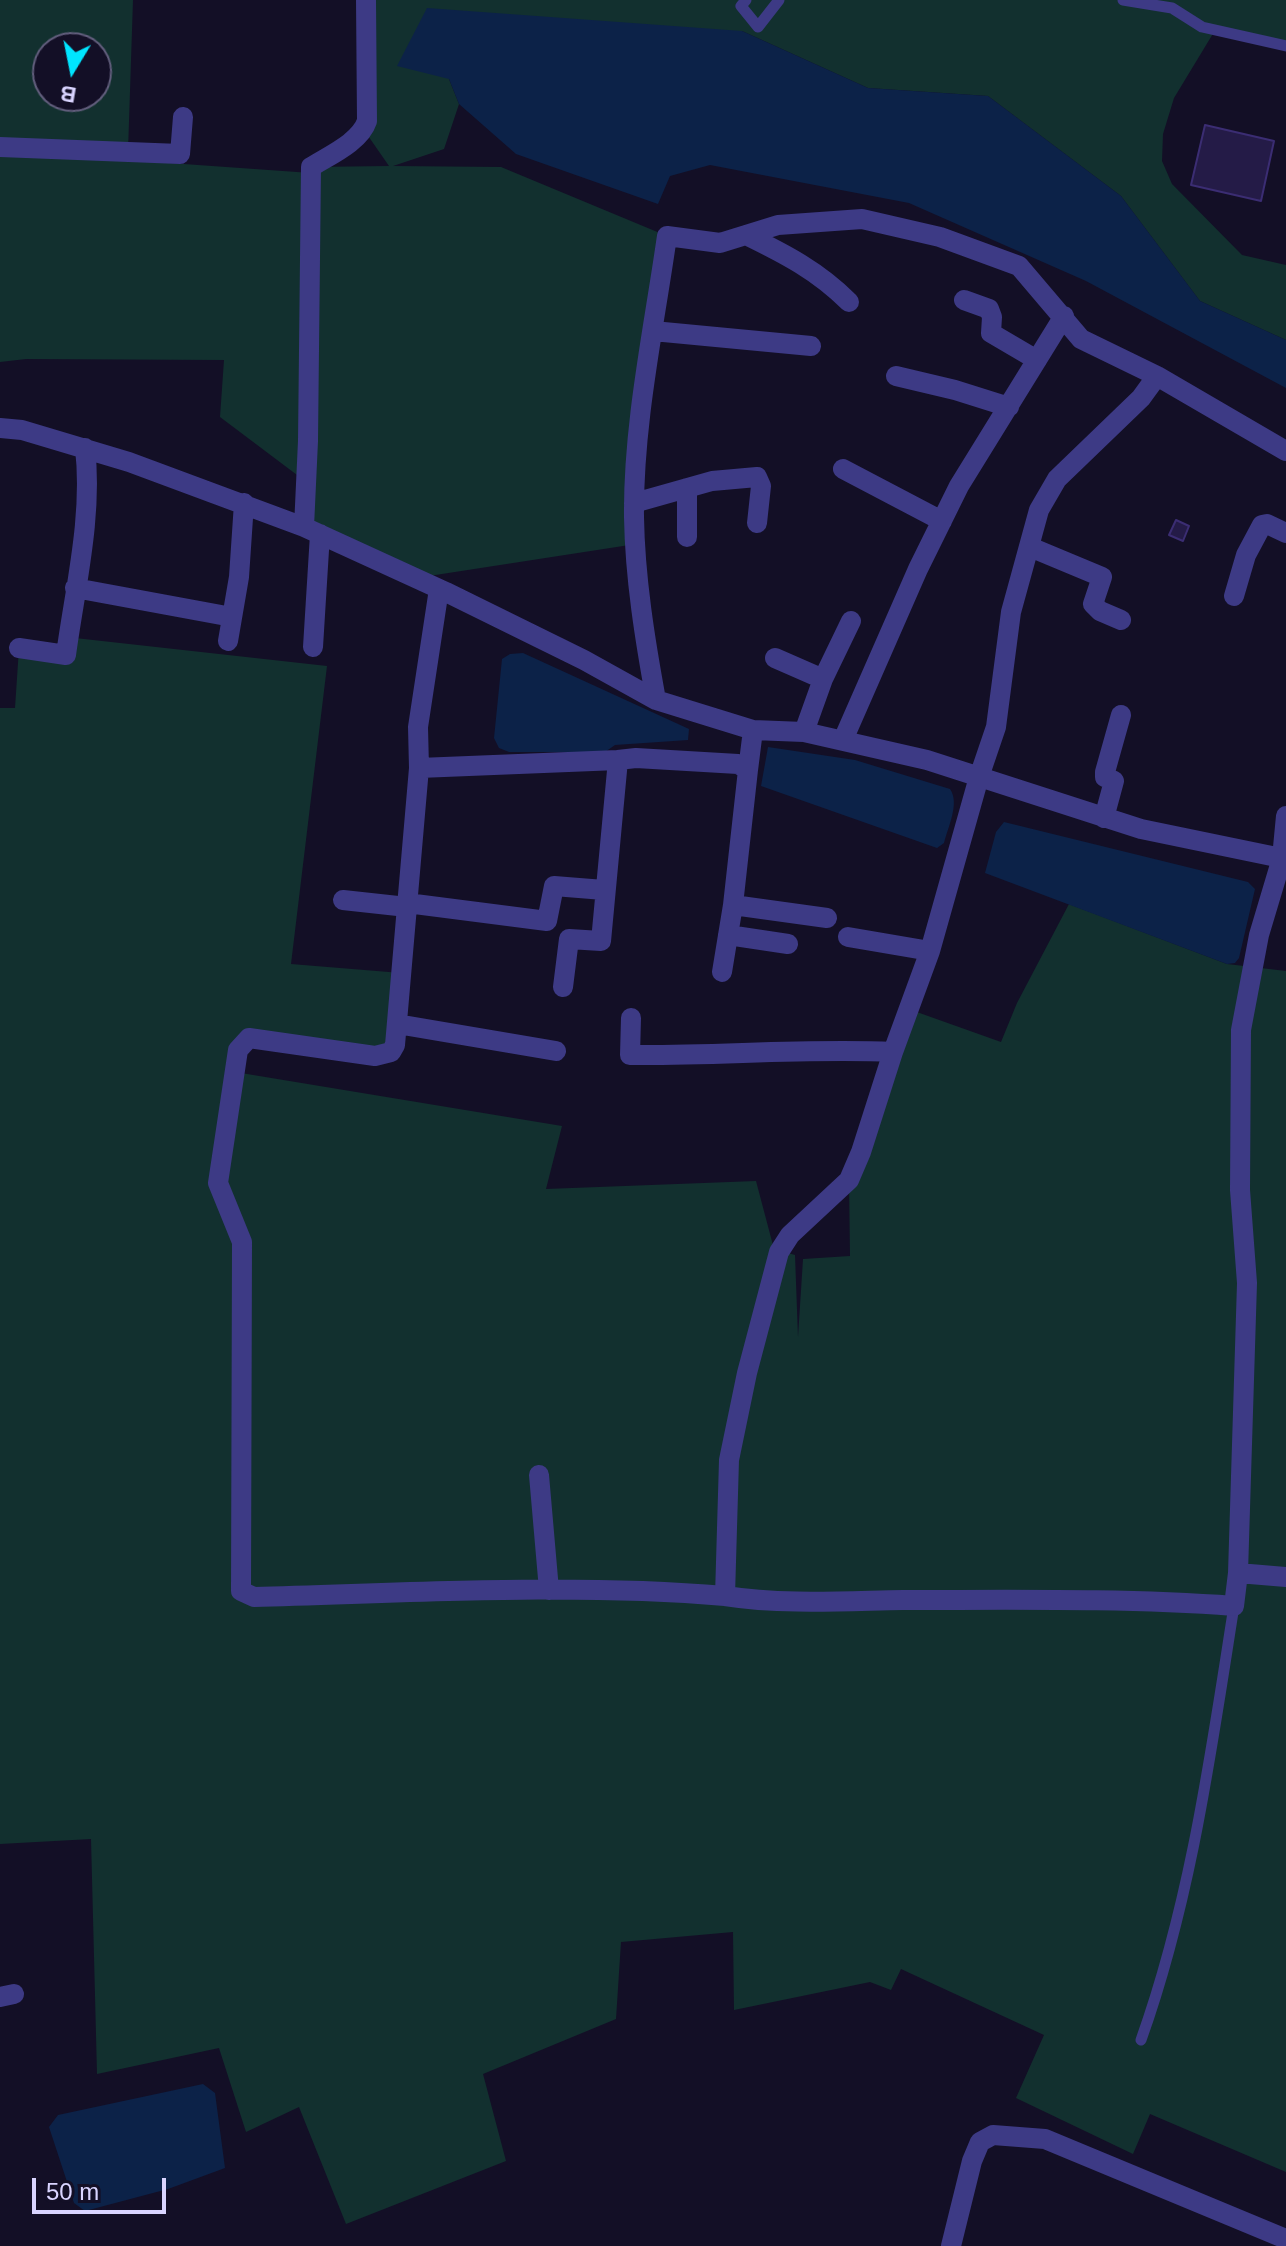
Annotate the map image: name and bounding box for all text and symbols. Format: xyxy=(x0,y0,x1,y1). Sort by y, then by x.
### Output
north arrow xyxy=(32,32,112,112)
text: B xyxy=(58,80,78,108)
scale bar xyxy=(36,2162,170,2212)
text: 50 m xyxy=(46,2178,99,2205)

